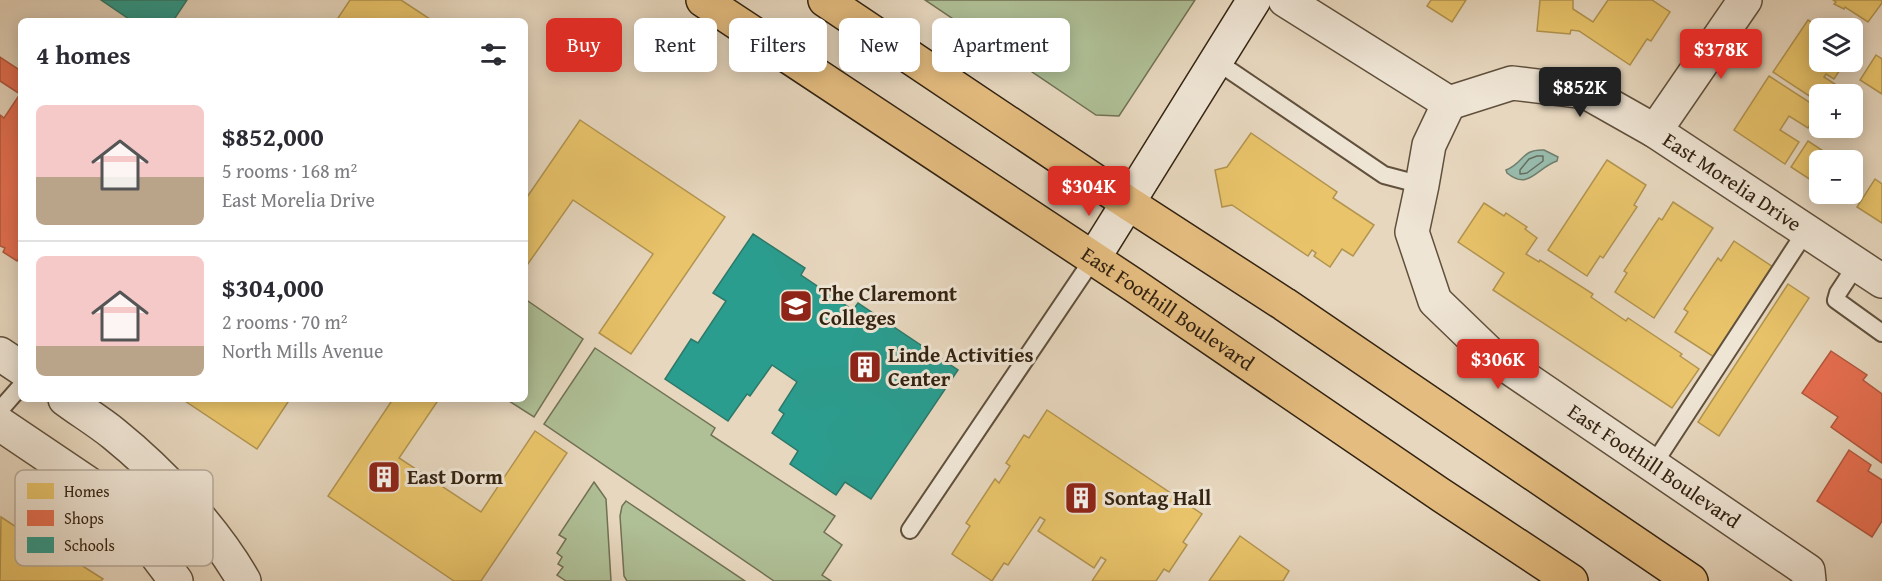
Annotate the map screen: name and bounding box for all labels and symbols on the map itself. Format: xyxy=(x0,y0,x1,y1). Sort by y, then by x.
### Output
pin: $378K xyxy=(1679,29,1763,80)
pin: $852K xyxy=(1538,67,1622,118)
street label: East Morelia Drive xyxy=(1657,124,1808,239)
pin: $304K xyxy=(1047,166,1131,217)
street label: East Foothill Boulevard xyxy=(1075,239,1261,379)
place label: The Claremont Colleges xyxy=(819,278,957,333)
school or university icon: The Claremont Colleges xyxy=(778,288,814,324)
place label: Linde Activities Center xyxy=(888,339,1033,394)
pin: $306K xyxy=(1456,339,1540,390)
building icon: Linde Activities Center xyxy=(847,349,883,385)
street label: East Foothill Boulevard xyxy=(1562,396,1747,536)
building icon: East Dorm xyxy=(366,459,402,495)
place label: East Dorm xyxy=(407,461,503,492)
legend xyxy=(15,470,213,566)
text: Homes xyxy=(64,479,110,503)
building icon: Sontag Hall xyxy=(1063,480,1099,516)
place label: Sontag Hall xyxy=(1104,482,1212,513)
text: Shops xyxy=(64,506,104,530)
text: Schools xyxy=(64,533,115,557)

